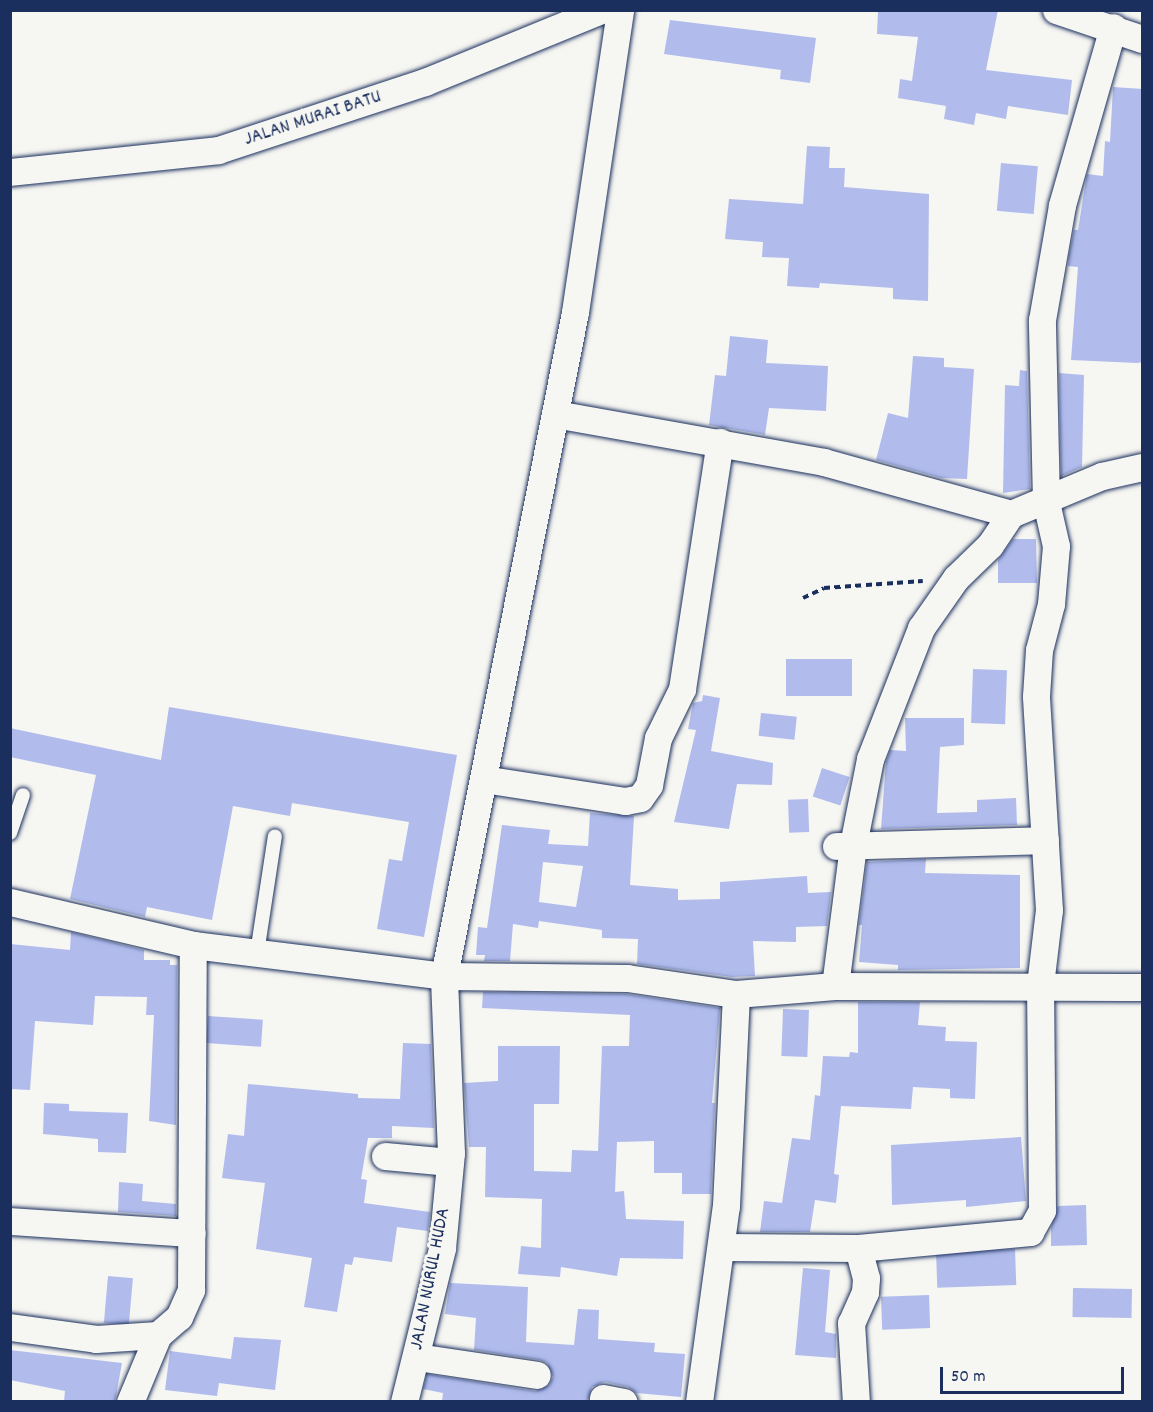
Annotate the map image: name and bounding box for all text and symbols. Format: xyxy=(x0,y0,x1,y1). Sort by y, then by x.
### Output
street label: JALAN MURAI BATU xyxy=(241,86,385,152)
street label: JALAN NURUL HUDA xyxy=(405,1206,457,1352)
scale bar xyxy=(943,1355,1128,1393)
text: 50 m xyxy=(951,1365,986,1390)

